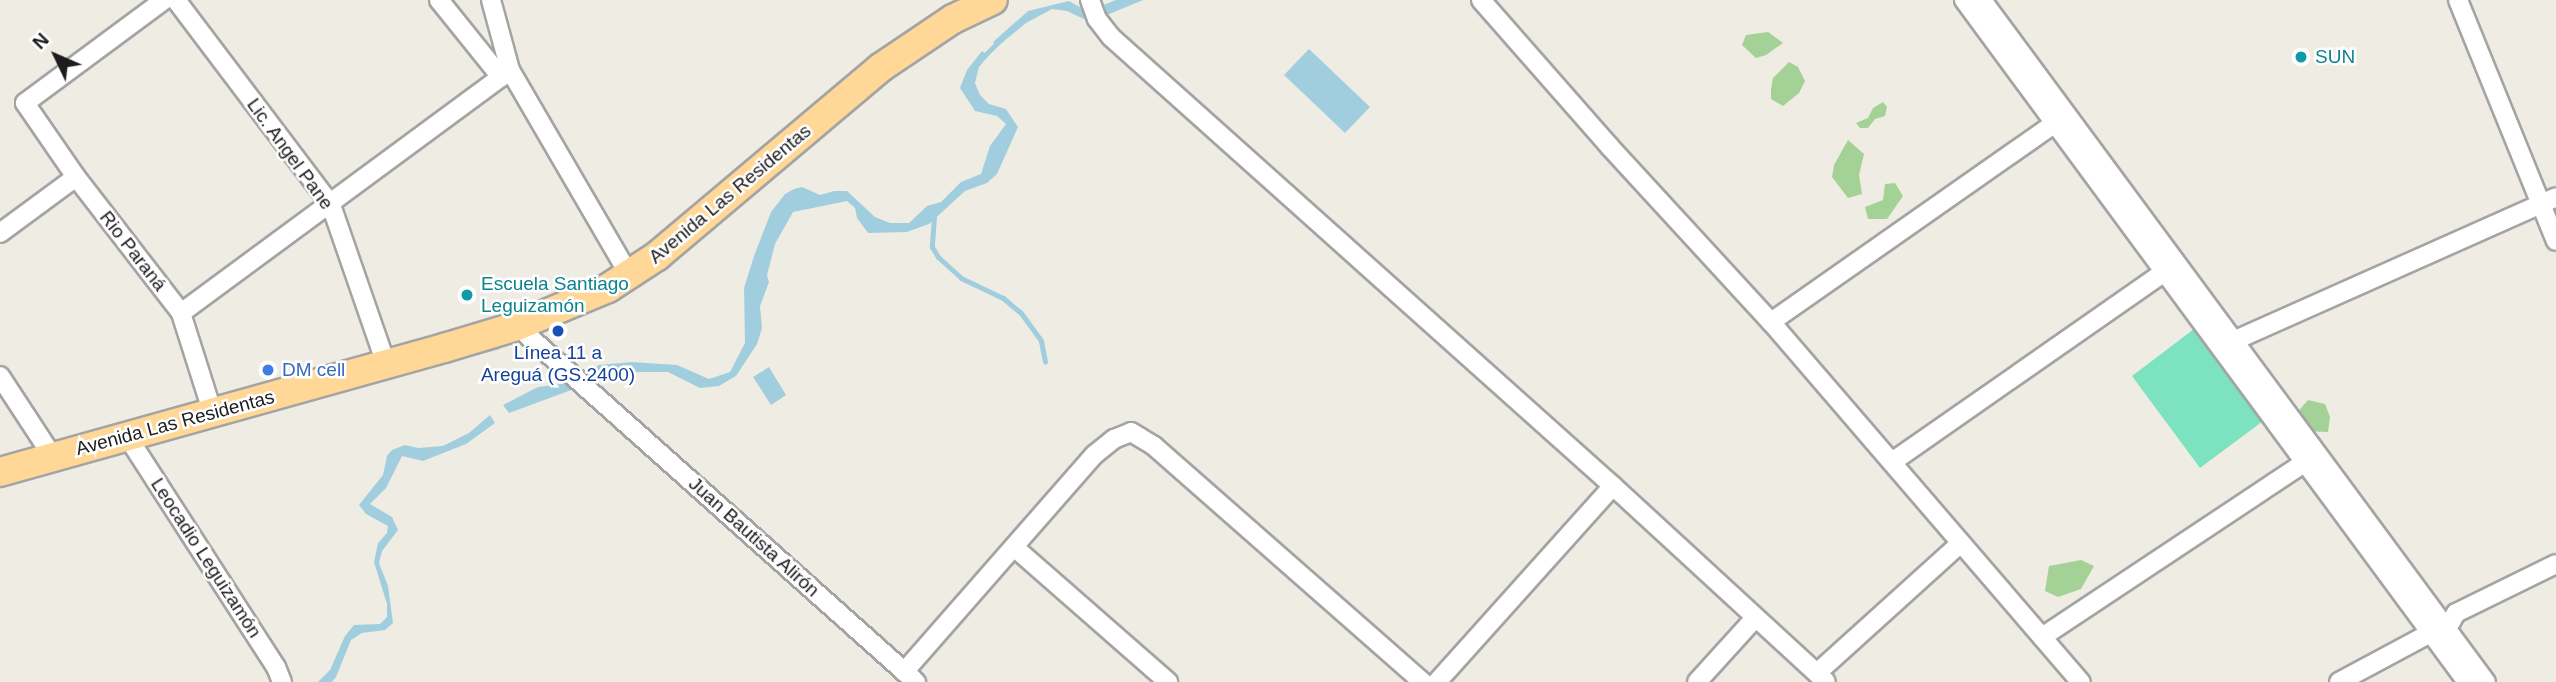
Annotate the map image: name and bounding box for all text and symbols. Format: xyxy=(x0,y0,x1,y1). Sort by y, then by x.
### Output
north arrow xyxy=(21,21,91,91)
text: N xyxy=(28,29,53,53)
place label: SUN xyxy=(2315,46,2355,68)
marker: SUN xyxy=(2293,49,2309,65)
street label: Lic. Angel Pane xyxy=(242,93,338,215)
street label: Avenida Las Residentas xyxy=(644,120,816,268)
street label: Rio Paraná xyxy=(95,207,171,295)
place label: Escuela Santiago Leguizamón xyxy=(481,273,629,317)
marker: Escuela Santiago Leguizamón xyxy=(459,287,475,303)
marker: Línea 11 a Areguá (GS.2400) xyxy=(550,323,566,339)
place label: Línea 11 a Areguá (GS.2400) xyxy=(481,342,635,386)
place label: DM cell xyxy=(282,359,345,381)
marker: DM cell xyxy=(260,362,276,378)
street label: Avenida Las Residentas xyxy=(73,386,277,460)
street label: Juan Bautista Alirón xyxy=(684,472,824,602)
street label: Leocadio Leguizamón xyxy=(146,474,266,642)

